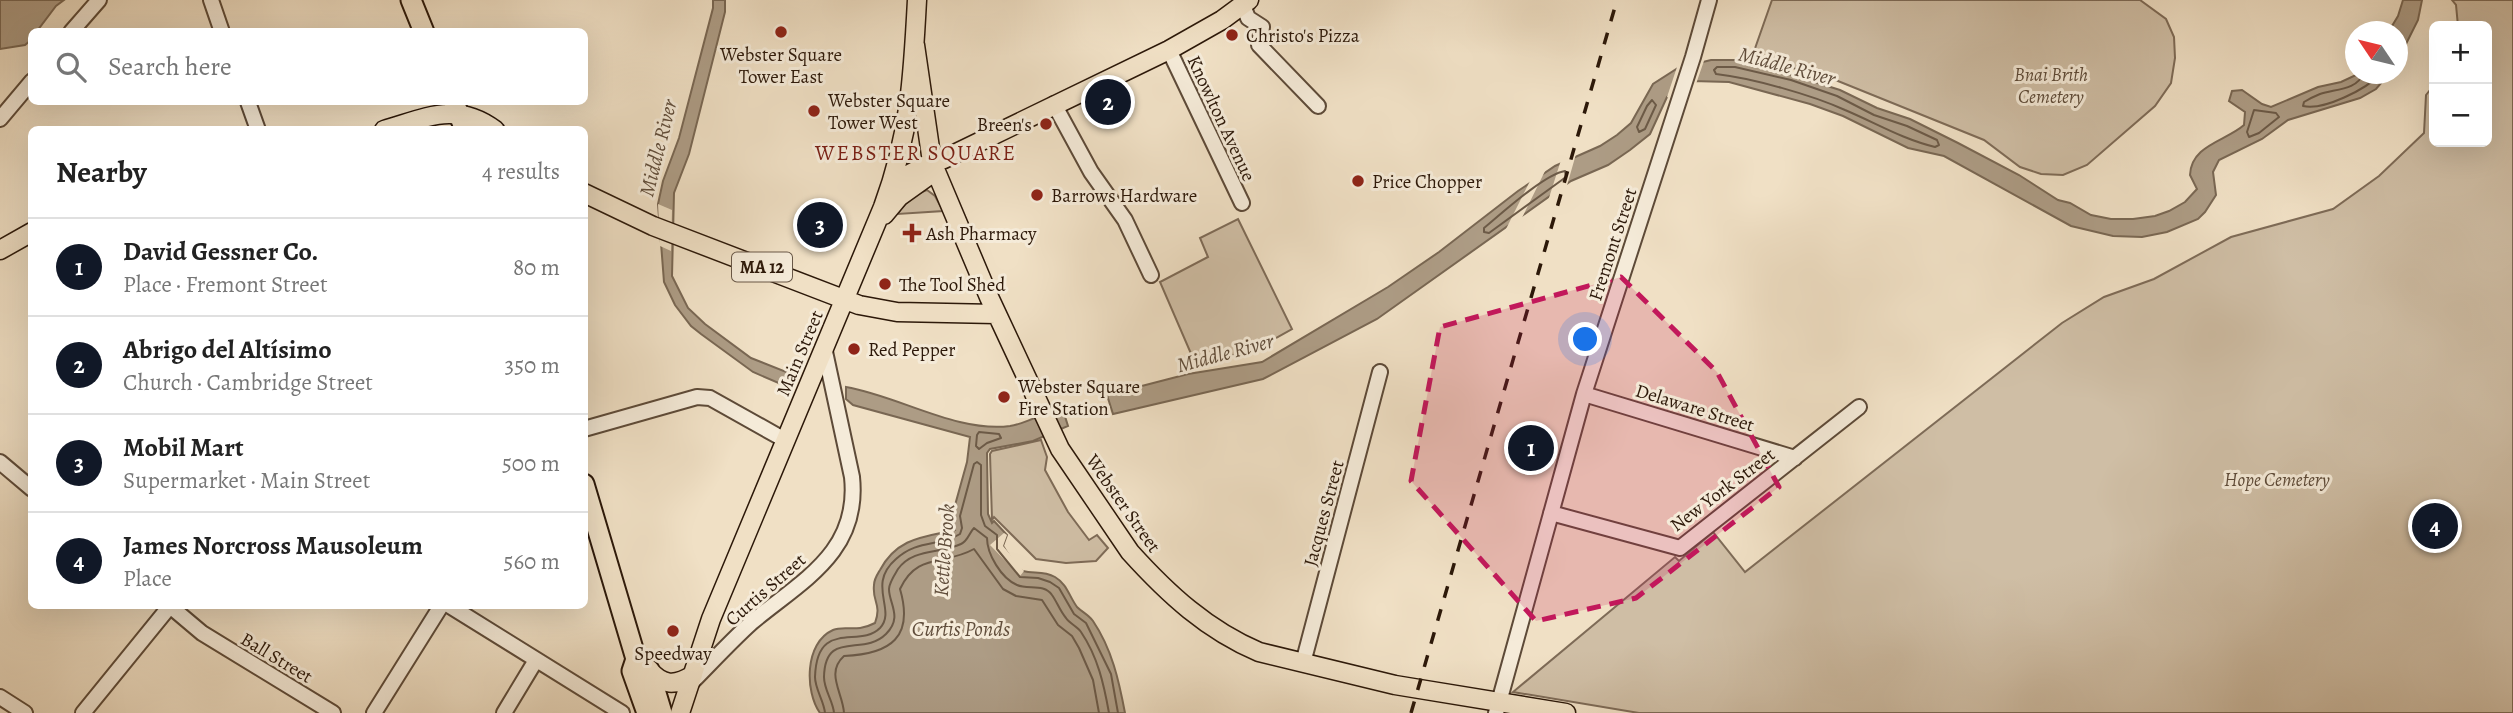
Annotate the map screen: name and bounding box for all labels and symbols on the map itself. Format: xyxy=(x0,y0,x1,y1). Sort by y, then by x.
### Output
north arrow xyxy=(2345,21,2408,84)
place label: Christo's Pizza xyxy=(1246,23,1360,49)
marker: Webster Square Tower East xyxy=(773,24,789,40)
marker: Christo's Pizza xyxy=(1224,27,1240,43)
water label: Middle River xyxy=(1736,40,1839,93)
place label: Webster Square Tower East xyxy=(719,42,842,90)
street label: Knowlton Avenue xyxy=(1181,51,1262,186)
park label: Bnai Brith Cemetery xyxy=(2014,62,2088,110)
pin: 2 xyxy=(1085,76,1131,128)
place label: Webster Square Tower West xyxy=(827,88,950,136)
water label: Middle River xyxy=(632,96,684,199)
marker: Webster Square Tower West xyxy=(806,103,822,119)
place label: Breen's xyxy=(977,112,1032,138)
marker: Breen's xyxy=(1038,116,1054,132)
district label: WEBSTER SQUARE xyxy=(814,139,1017,167)
place label: Price Chopper xyxy=(1372,169,1482,195)
marker: Price Chopper xyxy=(1350,173,1366,189)
place label: Barrows Hardware xyxy=(1051,183,1197,209)
street label: Fremont Street xyxy=(1582,184,1643,304)
marker: Barrows Hardware xyxy=(1029,187,1045,203)
pin: 3 xyxy=(797,199,843,251)
place label: Ash Pharmacy xyxy=(925,221,1037,247)
marker: Ash Pharmacy xyxy=(904,225,920,241)
road number: MA 12 xyxy=(732,253,792,282)
place label: The Tool Shed xyxy=(899,272,1006,298)
marker: The Tool Shed xyxy=(877,276,893,292)
street label: Main Street xyxy=(770,306,830,400)
your location xyxy=(1568,322,1602,356)
water label: Middle River xyxy=(1174,326,1277,379)
place label: Red Pepper xyxy=(868,337,956,363)
marker: Red Pepper xyxy=(846,341,862,357)
place label: Webster Square Fire Station xyxy=(1017,374,1140,422)
street label: Delaware Street xyxy=(1632,378,1757,438)
marker: Webster Square Fire Station xyxy=(996,389,1012,405)
pin: 1 xyxy=(1508,422,1554,474)
street label: New York Street xyxy=(1665,442,1780,538)
street label: Webster Street xyxy=(1079,448,1167,558)
street label: Jacques Street xyxy=(1297,457,1351,569)
park label: Hope Cemetery xyxy=(2224,467,2331,493)
pin: 4 xyxy=(2412,500,2458,552)
water label: Kettle Brook xyxy=(927,503,961,597)
street label: Curtis Street xyxy=(720,547,812,632)
water label: Curtis Ponds xyxy=(912,615,1010,643)
marker: Speedway xyxy=(665,623,681,639)
street label: Ball Street xyxy=(236,626,317,690)
place label: Speedway xyxy=(634,641,712,667)

